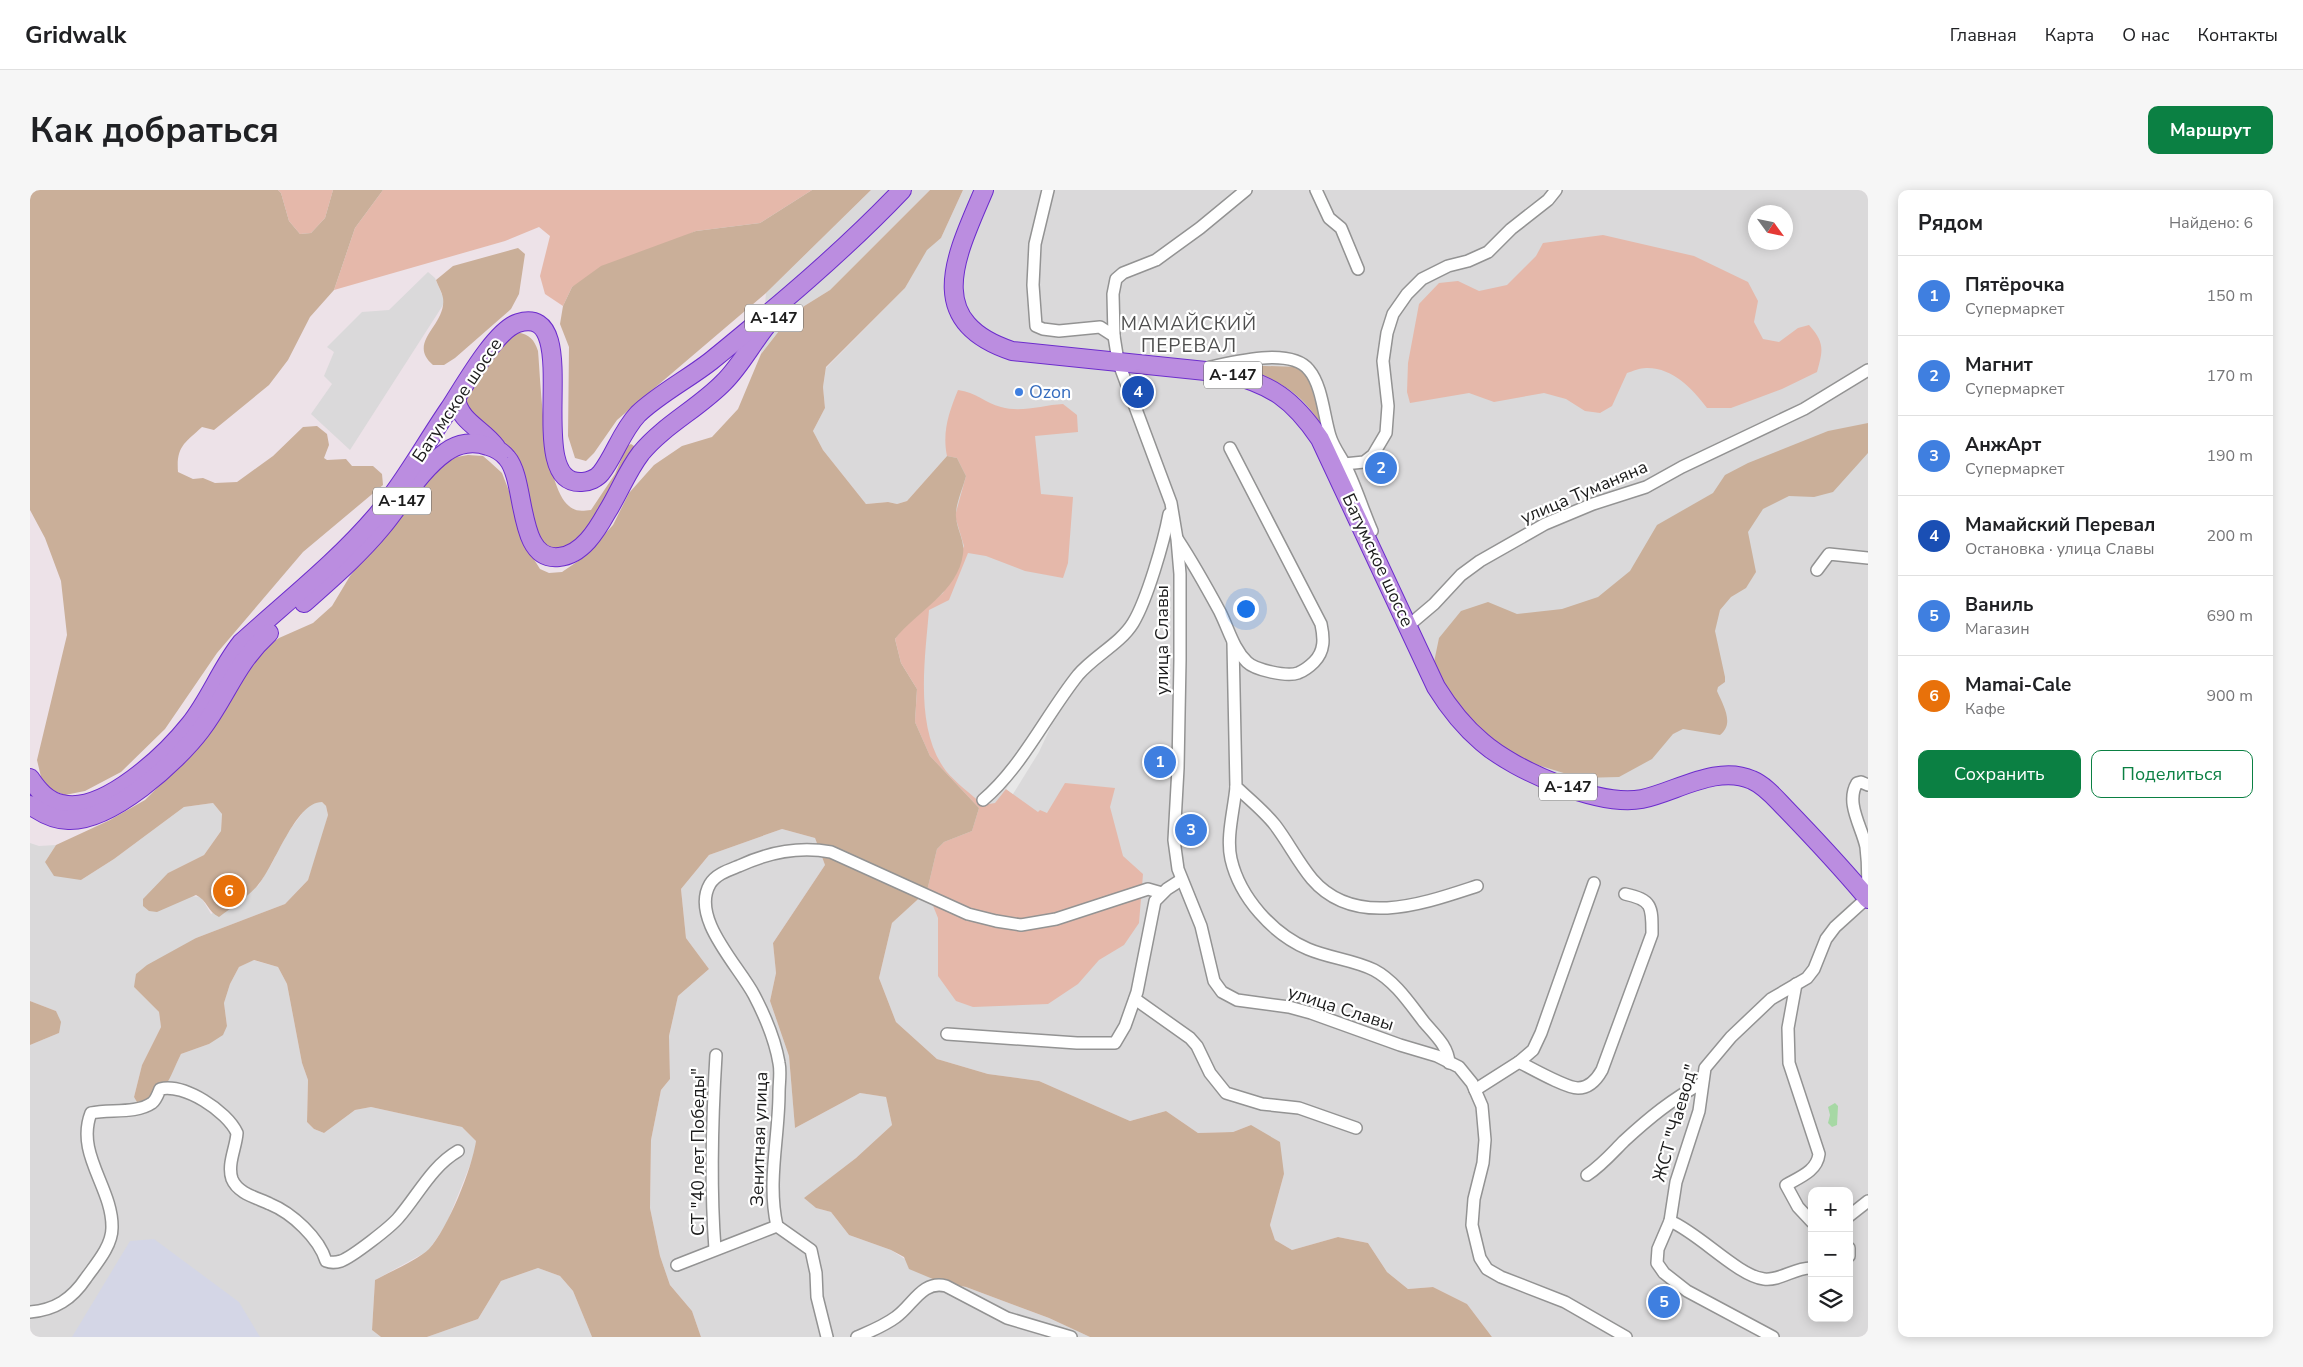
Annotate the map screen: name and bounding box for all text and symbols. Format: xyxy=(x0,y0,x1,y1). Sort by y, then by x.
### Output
text: Gridwalk xyxy=(25,19,126,51)
text: Главная xyxy=(1950,23,2017,47)
text: Карта xyxy=(2045,23,2094,47)
text: О нас xyxy=(2122,23,2170,47)
text: Контакты xyxy=(2198,23,2278,47)
button: Маршрут xyxy=(2148,106,2273,154)
text: Как добраться xyxy=(30,107,279,154)
north arrow xyxy=(1748,205,1793,250)
text: Рядом xyxy=(1918,209,1983,237)
text: Найдено: 6 xyxy=(2169,212,2253,234)
text: Пятёрочка xyxy=(1965,272,2065,298)
text: 1 xyxy=(1929,285,1939,307)
text: 150 m xyxy=(2206,285,2253,307)
text: Супермаркет xyxy=(1965,298,2064,320)
road number: А-147 xyxy=(745,305,803,332)
district label: МАМАЙСКИЙ ПЕРЕВАЛ xyxy=(1121,311,1257,359)
street label: Батумское шоссе xyxy=(407,333,507,467)
text: Магнит xyxy=(1965,352,2033,378)
road number: А-147 xyxy=(1204,362,1262,388)
text: 2 xyxy=(1929,365,1939,387)
text: 170 m xyxy=(2206,365,2253,387)
pin: 4 xyxy=(1122,373,1154,411)
text: Супермаркет xyxy=(1965,378,2064,400)
place label: Ozon xyxy=(1029,380,1071,404)
marker: Ozon xyxy=(1013,386,1025,398)
text: АнжАрт xyxy=(1965,432,2041,458)
text: 3 xyxy=(1929,445,1939,467)
text: 190 m xyxy=(2206,445,2253,467)
pin: 2 xyxy=(1365,449,1397,487)
street label: улица Туманяна xyxy=(1517,454,1651,530)
text: Супермаркет xyxy=(1965,458,2064,480)
road number: А-147 xyxy=(373,488,431,514)
street label: Батумское шоссе xyxy=(1337,489,1419,631)
text: Мамайский Перевал xyxy=(1965,512,2155,538)
text: 4 xyxy=(1929,525,1939,547)
text: 200 m xyxy=(2206,525,2253,547)
text: Остановка · улица Славы xyxy=(1965,538,2154,560)
street label: улица Славы xyxy=(1150,585,1174,695)
text: Ваниль xyxy=(1965,592,2034,618)
your location xyxy=(1233,596,1259,622)
text: 5 xyxy=(1929,605,1939,627)
text: 690 m xyxy=(2206,605,2253,627)
text: Магазин xyxy=(1965,618,2030,640)
text: Mamai-Cale xyxy=(1965,672,2071,698)
text: 6 xyxy=(1929,685,1939,707)
text: 900 m xyxy=(2206,685,2253,707)
text: Кафе xyxy=(1965,698,2005,720)
pin: 1 xyxy=(1144,743,1176,781)
button: Сохранить xyxy=(1918,750,2081,798)
button: Поделиться xyxy=(2091,750,2253,798)
road number: А-147 xyxy=(1539,774,1597,800)
pin: 3 xyxy=(1175,811,1207,849)
pin: 6 xyxy=(213,872,245,910)
street label: улица Славы xyxy=(1285,980,1397,1036)
street label: ЖСТ "Чаевод" xyxy=(1647,1061,1703,1185)
street label: СТ "40 лет Победы" xyxy=(686,1068,710,1236)
street label: Зенитная улица xyxy=(745,1071,773,1207)
map controls xyxy=(1808,1187,1853,1322)
button: + xyxy=(1808,1187,1853,1232)
button: − xyxy=(1808,1232,1853,1277)
button: layers xyxy=(1808,1277,1853,1322)
pin: 5 xyxy=(1648,1283,1680,1321)

